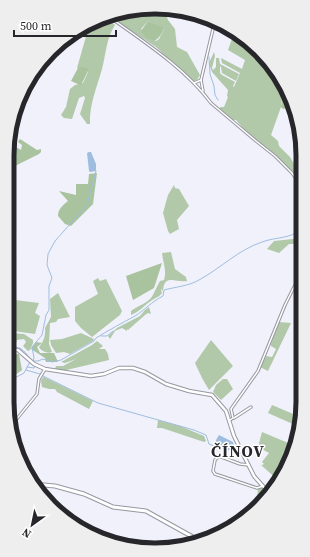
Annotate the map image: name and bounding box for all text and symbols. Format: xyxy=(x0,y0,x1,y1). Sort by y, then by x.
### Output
scale bar xyxy=(14,12,116,38)
text: 500 m xyxy=(20,18,52,34)
district label: ČÍNOV xyxy=(211,440,265,462)
north arrow xyxy=(12,505,52,545)
text: N xyxy=(19,524,34,541)

